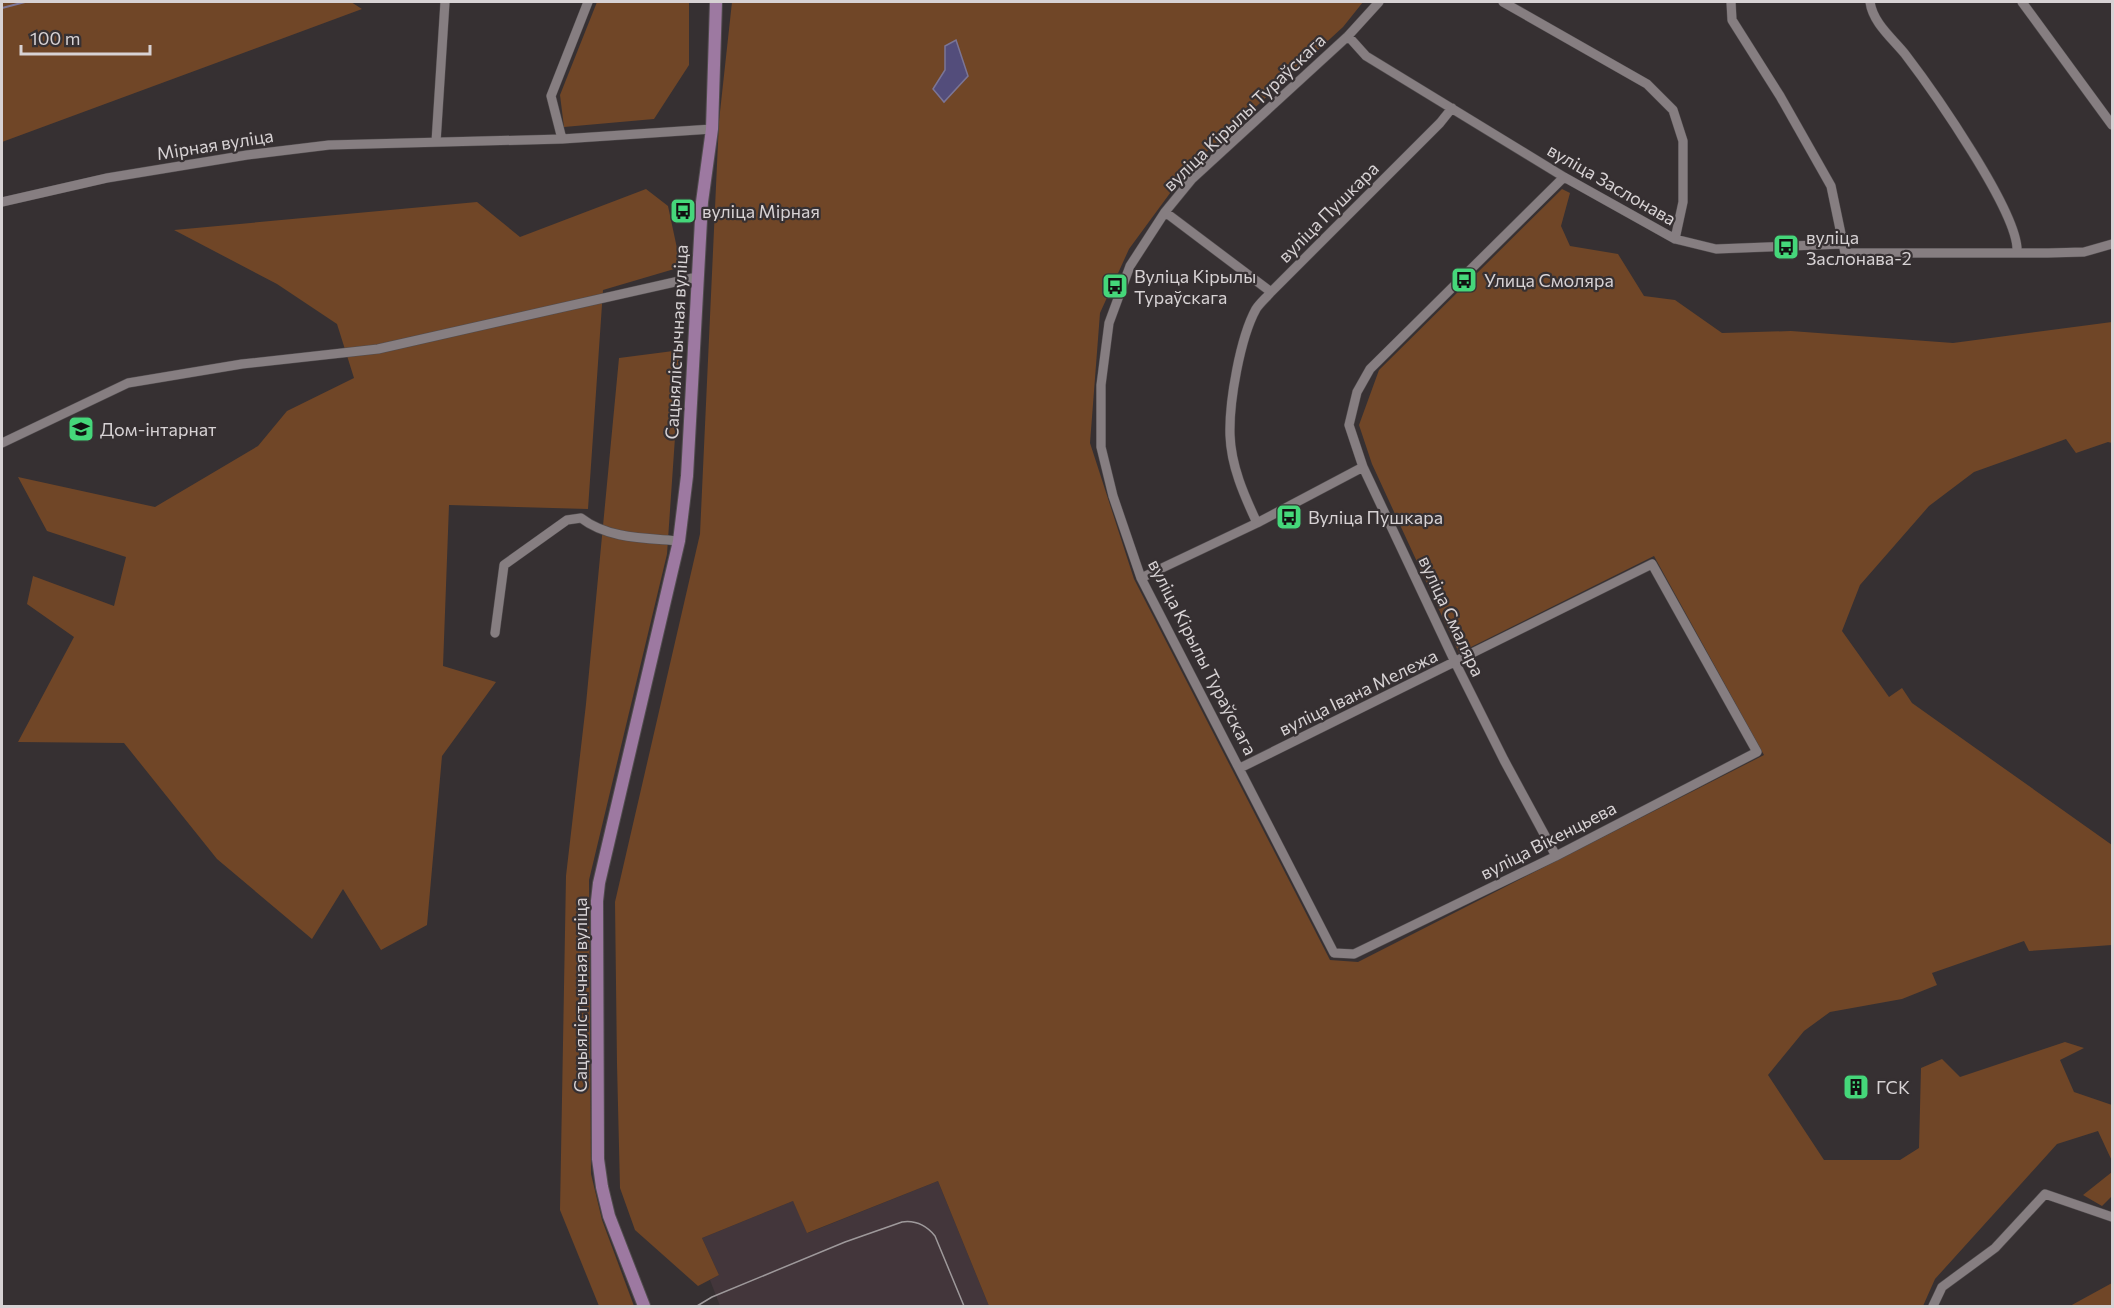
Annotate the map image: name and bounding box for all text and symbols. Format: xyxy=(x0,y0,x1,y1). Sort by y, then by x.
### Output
scale bar xyxy=(21,18,150,56)
text: 100 m xyxy=(30,27,80,49)
street label: вуліца Кірылы Тураўскага xyxy=(1158,29,1330,195)
street label: Мірная вуліца xyxy=(155,124,275,164)
street label: вуліца Заслонава xyxy=(1544,138,1680,230)
street label: вуліца Пушкара xyxy=(1273,157,1383,267)
bus stop icon: вуліца Мірная xyxy=(668,196,698,226)
place label: вуліца Мірная xyxy=(702,200,820,222)
place label: вуліца Заслонава-2 xyxy=(1806,226,1912,269)
bus stop icon: вуліца Заслонава-2 xyxy=(1771,232,1801,262)
street label: Сацыялістычная вуліца xyxy=(660,244,692,440)
place label: Вуліца Кірылы Тураўскага xyxy=(1134,265,1256,308)
bus stop icon: Улица Смоляра xyxy=(1449,265,1479,295)
place label: Улица Смоляра xyxy=(1484,269,1614,291)
bus stop icon: Вуліца Кірылы Тураўскага xyxy=(1100,271,1130,301)
school or university icon: Дом-інтарнат xyxy=(66,414,96,444)
place label: Дом-інтарнат xyxy=(100,418,217,440)
bus stop icon: Вуліца Пушкара xyxy=(1274,502,1304,532)
place label: Вуліца Пушкара xyxy=(1308,506,1443,528)
street label: вуліца Смаляра xyxy=(1414,552,1490,680)
street label: вуліца Кірылы Тураўскага xyxy=(1144,555,1262,759)
street label: вуліца Івана Мележа xyxy=(1275,644,1441,740)
street label: вуліца Вікенцьева xyxy=(1476,796,1620,884)
street label: Сацыялістычная вуліца xyxy=(569,897,591,1093)
building icon: ГСК xyxy=(1841,1072,1871,1102)
place label: ГСК xyxy=(1876,1076,1910,1098)

